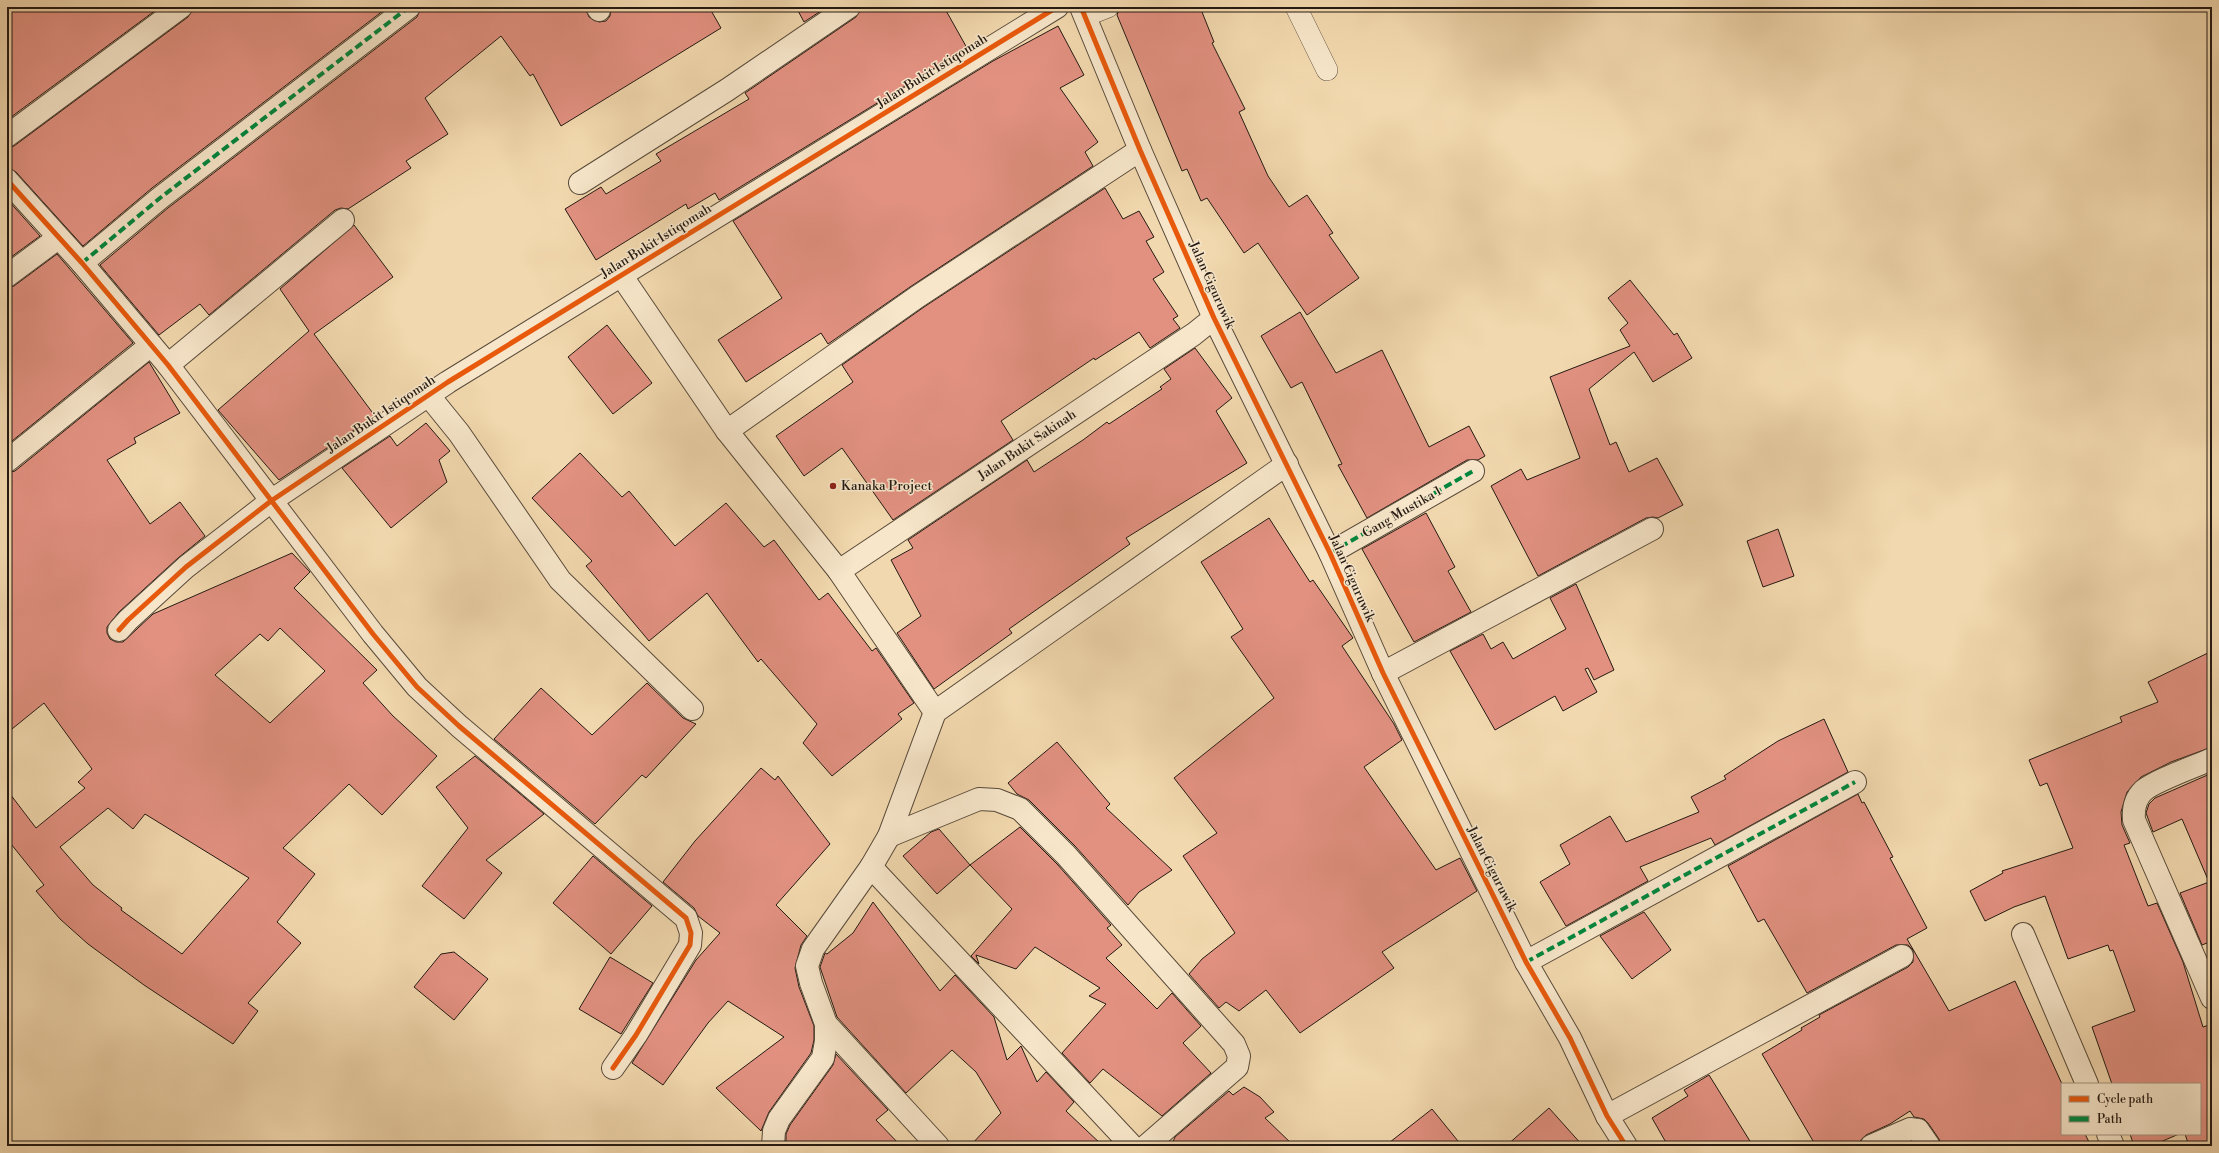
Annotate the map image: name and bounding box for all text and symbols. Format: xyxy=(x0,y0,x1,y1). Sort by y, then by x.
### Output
street label: Jalan Bukit Istiqomah xyxy=(873,30,991,112)
street label: Jalan Bukit Istiqomah xyxy=(597,200,715,282)
street label: Jalan Ciguruwik xyxy=(1185,238,1239,332)
street label: Jalan Bukit Istiqomah xyxy=(323,371,439,457)
street label: Jalan Bukit Sakinah xyxy=(974,406,1079,484)
place label: Kanaka Project xyxy=(841,478,932,494)
marker: Kanaka Project xyxy=(828,481,838,491)
street label: Gang Mustika 1 xyxy=(1359,483,1445,541)
street label: Jalan Ciguruwik xyxy=(1325,531,1379,625)
street label: Jalan Ciguruwik xyxy=(1463,823,1521,915)
legend xyxy=(2061,1083,2201,1135)
text: Cycle path xyxy=(2097,1092,2153,1107)
text: Path xyxy=(2097,1112,2122,1127)

